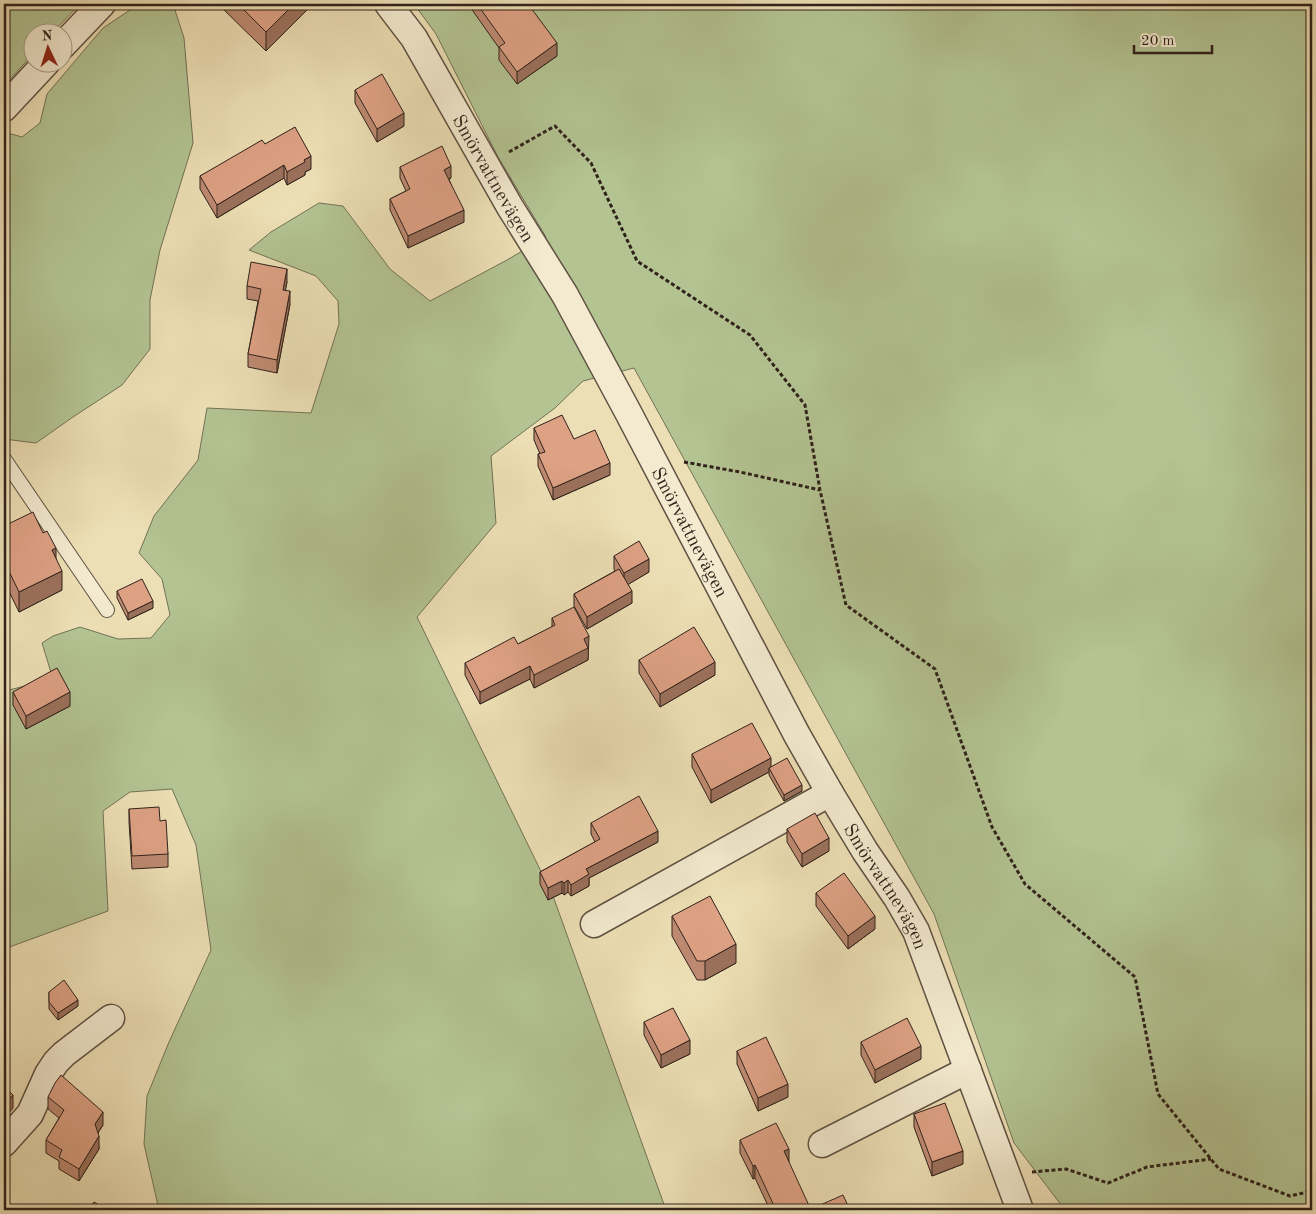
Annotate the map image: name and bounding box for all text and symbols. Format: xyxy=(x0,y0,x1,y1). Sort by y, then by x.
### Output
north arrow xyxy=(22,22,72,72)
scale bar xyxy=(1134,22,1211,54)
text: N xyxy=(41,29,53,43)
text: 20 m xyxy=(1141,34,1175,49)
street label: Smörvattnevägen xyxy=(448,112,537,246)
street label: Smörvattnevägen xyxy=(647,465,730,601)
street label: Smörvattnevägen xyxy=(839,821,929,952)

